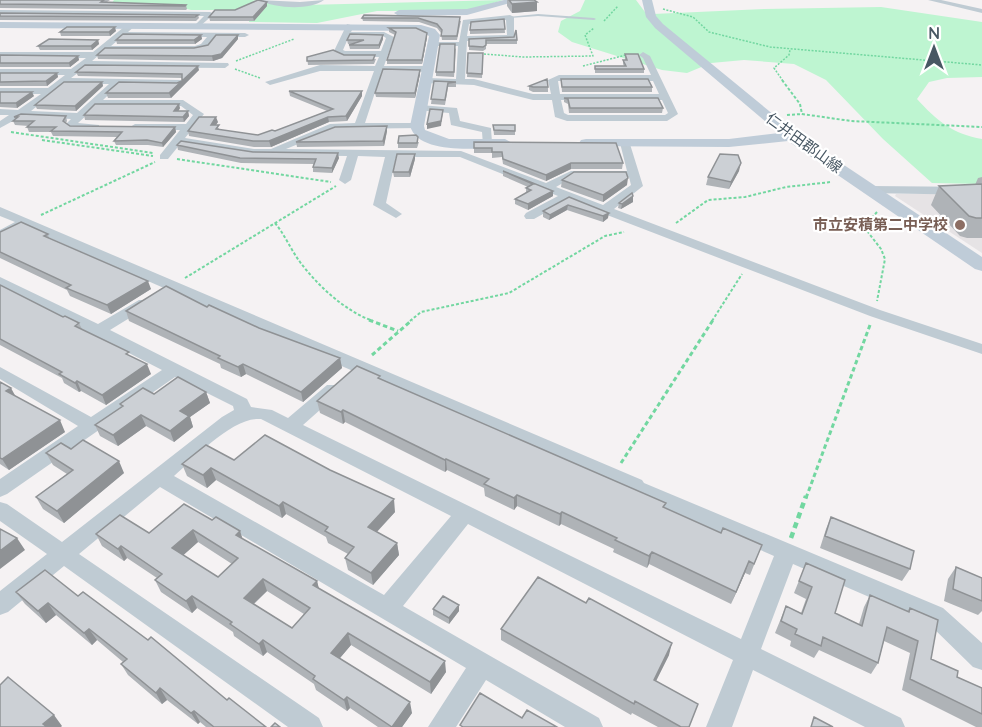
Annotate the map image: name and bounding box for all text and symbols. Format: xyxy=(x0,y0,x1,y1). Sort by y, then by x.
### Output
north arrow xyxy=(904,18,964,78)
text: N xyxy=(928,23,940,43)
street label: 仁井田郡山線 xyxy=(762,108,846,177)
place label: 市立安積第二中学校 xyxy=(813,215,948,234)
marker: 市立安積第二中学校 xyxy=(953,218,967,232)

